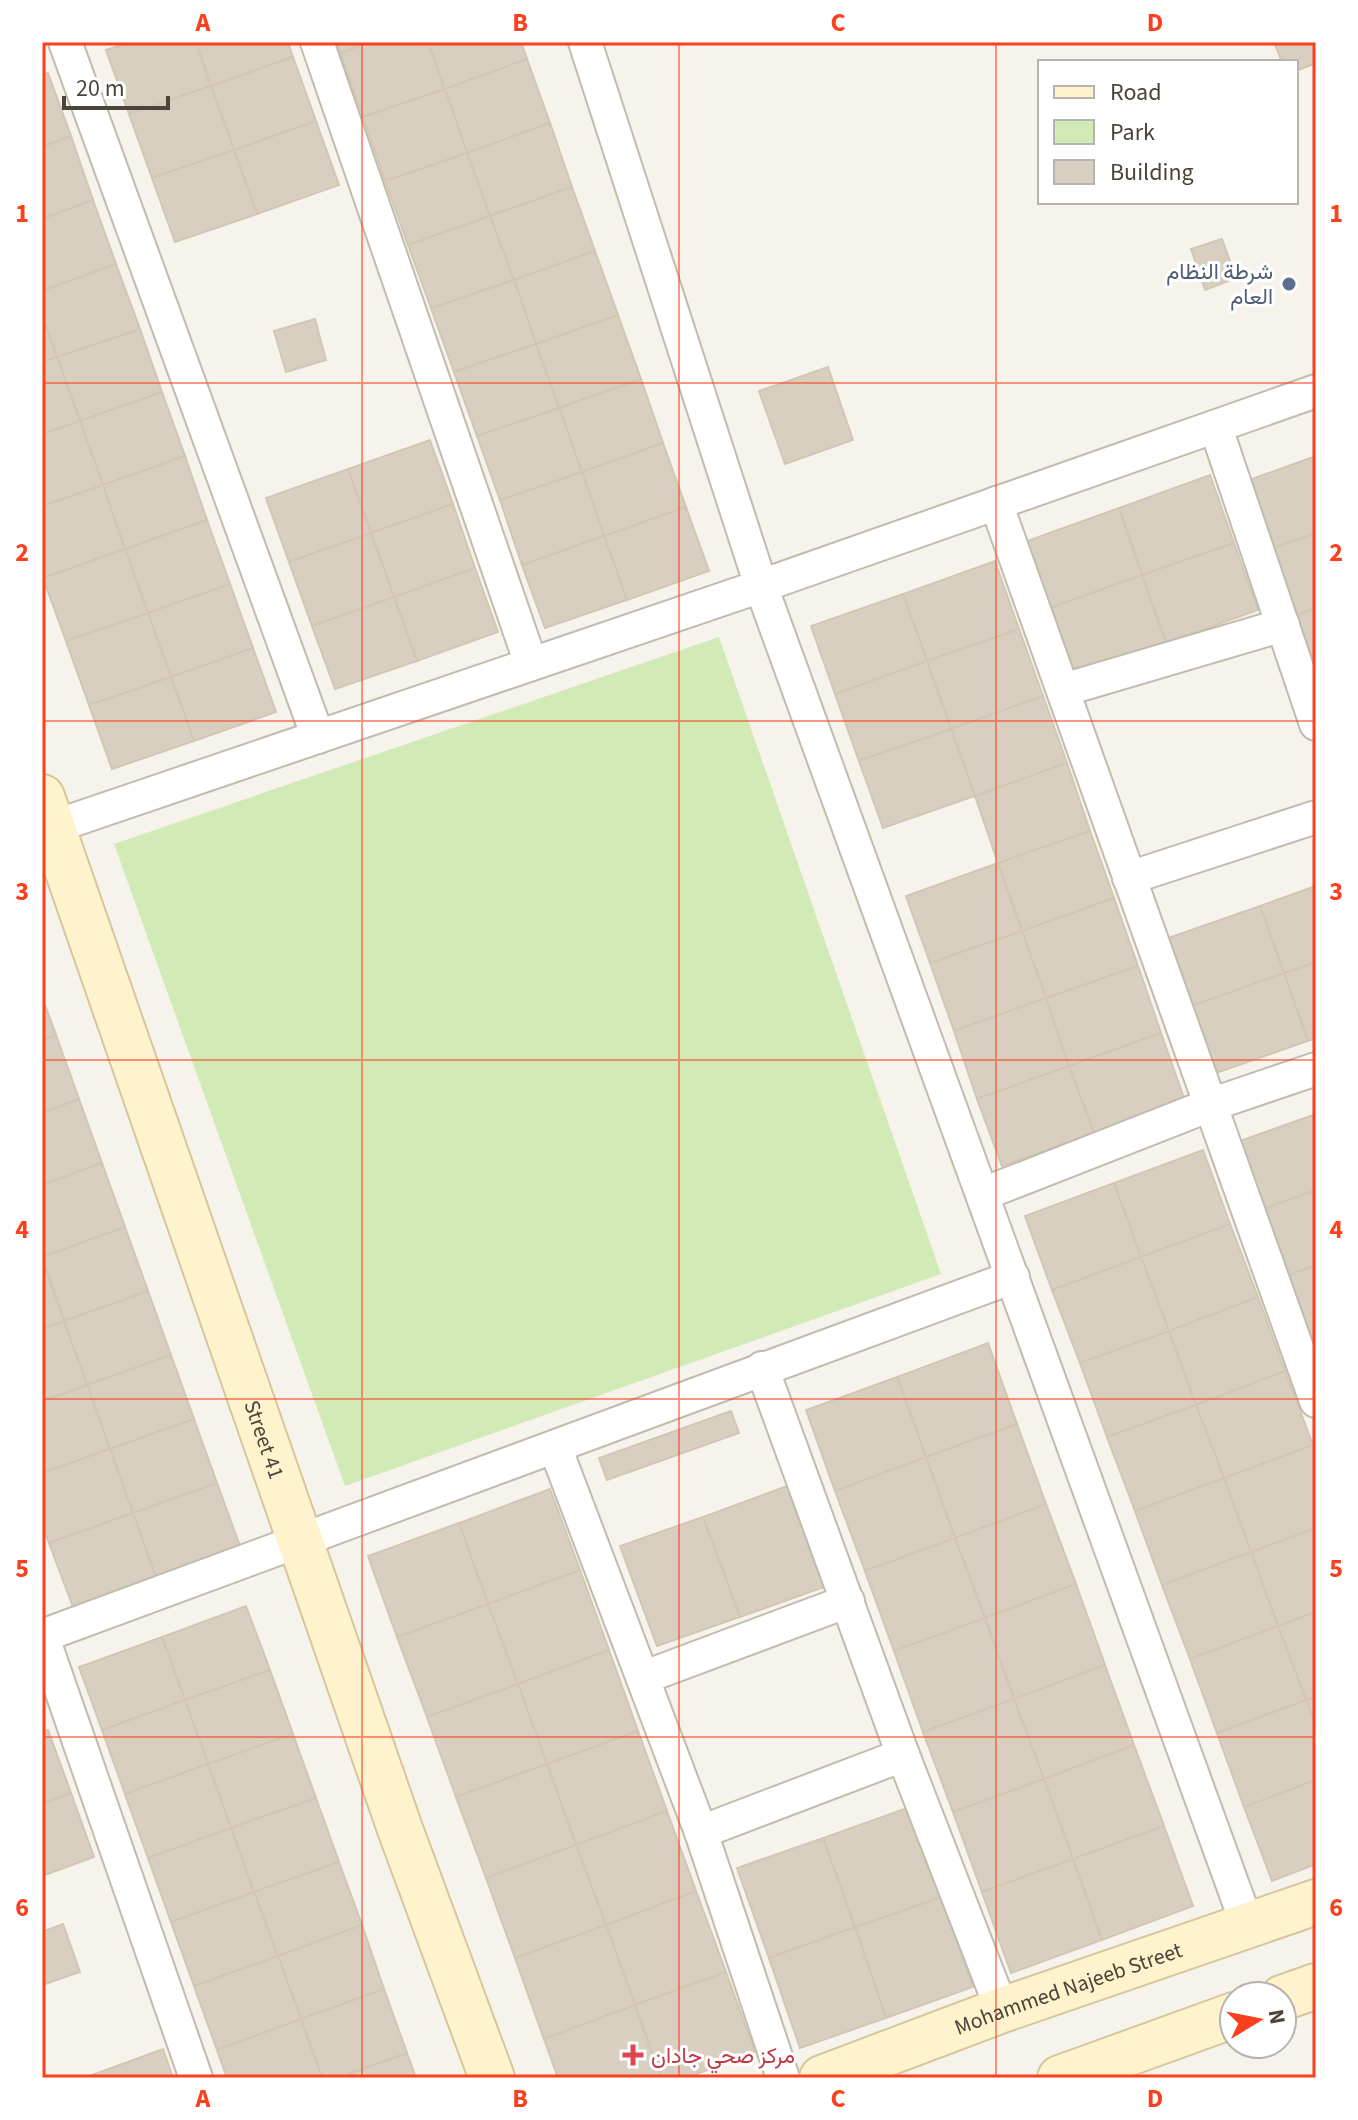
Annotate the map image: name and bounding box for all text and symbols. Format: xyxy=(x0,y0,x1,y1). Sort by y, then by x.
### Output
text: A xyxy=(195,4,212,41)
text: B xyxy=(512,4,528,41)
text: C xyxy=(830,4,846,41)
text: D xyxy=(1147,4,1163,41)
scale bar xyxy=(64,60,168,110)
legend xyxy=(1038,60,1298,204)
text: 20 m xyxy=(76,71,125,106)
text: Road xyxy=(1110,75,1162,110)
text: Park xyxy=(1110,115,1155,150)
text: Building xyxy=(1110,155,1194,190)
text: 1 xyxy=(15,195,29,232)
text: 1 xyxy=(1329,195,1343,232)
place label: شرطة النظام العام xyxy=(1166,256,1273,313)
marker: شرطة النظام العام xyxy=(1280,275,1298,293)
text: 2 xyxy=(15,534,29,571)
text: 2 xyxy=(1329,534,1343,571)
text: 3 xyxy=(15,873,29,910)
text: 3 xyxy=(1329,873,1343,910)
text: 4 xyxy=(15,1211,29,1248)
text: 4 xyxy=(1329,1211,1343,1248)
street label: Street 41 xyxy=(235,1396,292,1483)
text: 5 xyxy=(15,1550,29,1587)
text: 5 xyxy=(1329,1550,1343,1587)
text: 6 xyxy=(15,1889,29,1926)
text: 6 xyxy=(1329,1889,1343,1926)
street label: Mohammed Najeeb Street xyxy=(950,1934,1187,2044)
north arrow xyxy=(1218,1980,1298,2060)
text: N xyxy=(1260,2007,1294,2027)
place label: مركز صحي جادان xyxy=(651,2040,795,2074)
marker: مركز صحي جادان xyxy=(622,2044,644,2066)
text: A xyxy=(195,2080,212,2117)
text: B xyxy=(512,2080,528,2117)
text: C xyxy=(830,2080,846,2117)
text: D xyxy=(1147,2080,1163,2117)

